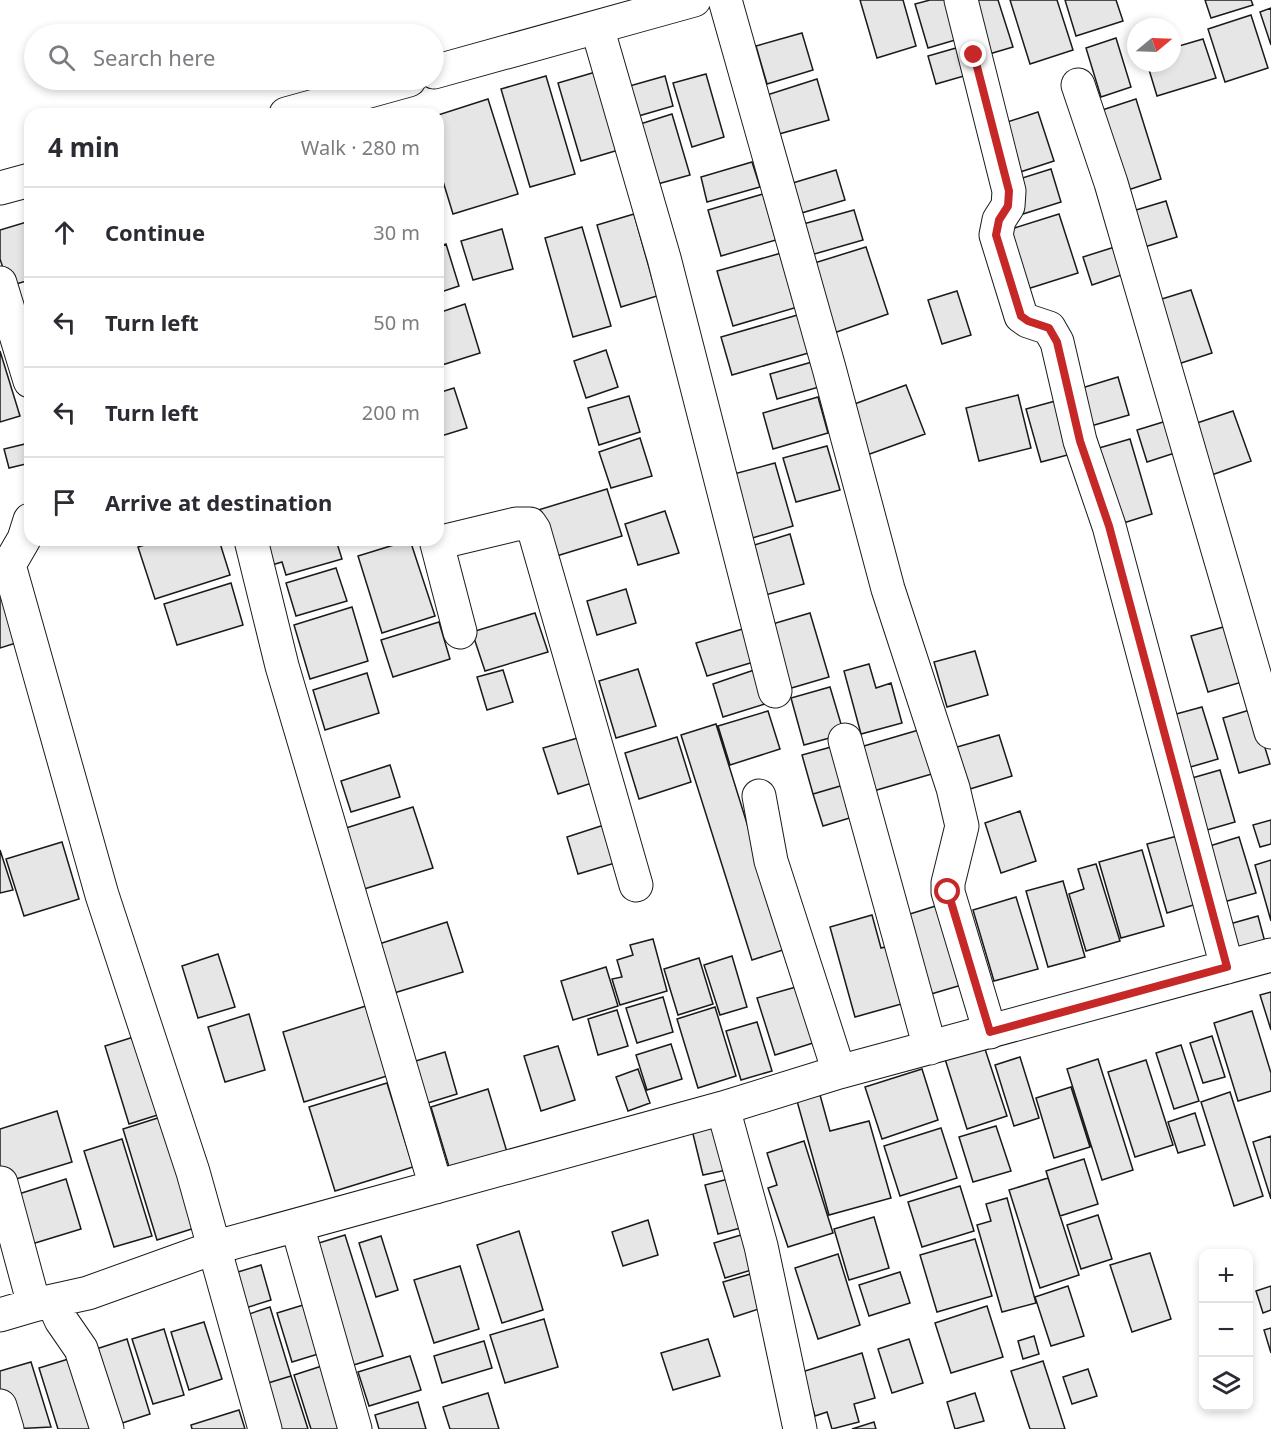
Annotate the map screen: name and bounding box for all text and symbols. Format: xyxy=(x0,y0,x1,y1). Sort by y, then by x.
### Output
north arrow xyxy=(1127,18,1181,72)
search box xyxy=(24,24,444,90)
icon: search xyxy=(45,41,78,74)
route end xyxy=(960,41,986,67)
text: Search here xyxy=(93,42,215,72)
text: 4 min xyxy=(48,129,120,165)
text: Walk · 280 m xyxy=(301,134,420,161)
icon: ahead xyxy=(48,216,81,249)
text: Continue xyxy=(105,217,205,247)
text: 30 m xyxy=(373,219,420,246)
icon: left xyxy=(48,306,81,339)
text: Turn left xyxy=(105,307,199,337)
text: 50 m xyxy=(373,309,420,336)
icon: left xyxy=(48,396,81,429)
text: Turn left xyxy=(105,397,199,427)
text: 200 m xyxy=(362,399,420,426)
icon: arrive xyxy=(48,486,81,519)
text: Arrive at destination xyxy=(105,487,332,517)
route start xyxy=(934,878,960,904)
map controls xyxy=(1199,1249,1253,1411)
button: + xyxy=(1199,1249,1253,1303)
button: − xyxy=(1199,1303,1253,1357)
button: layers xyxy=(1199,1357,1253,1411)

